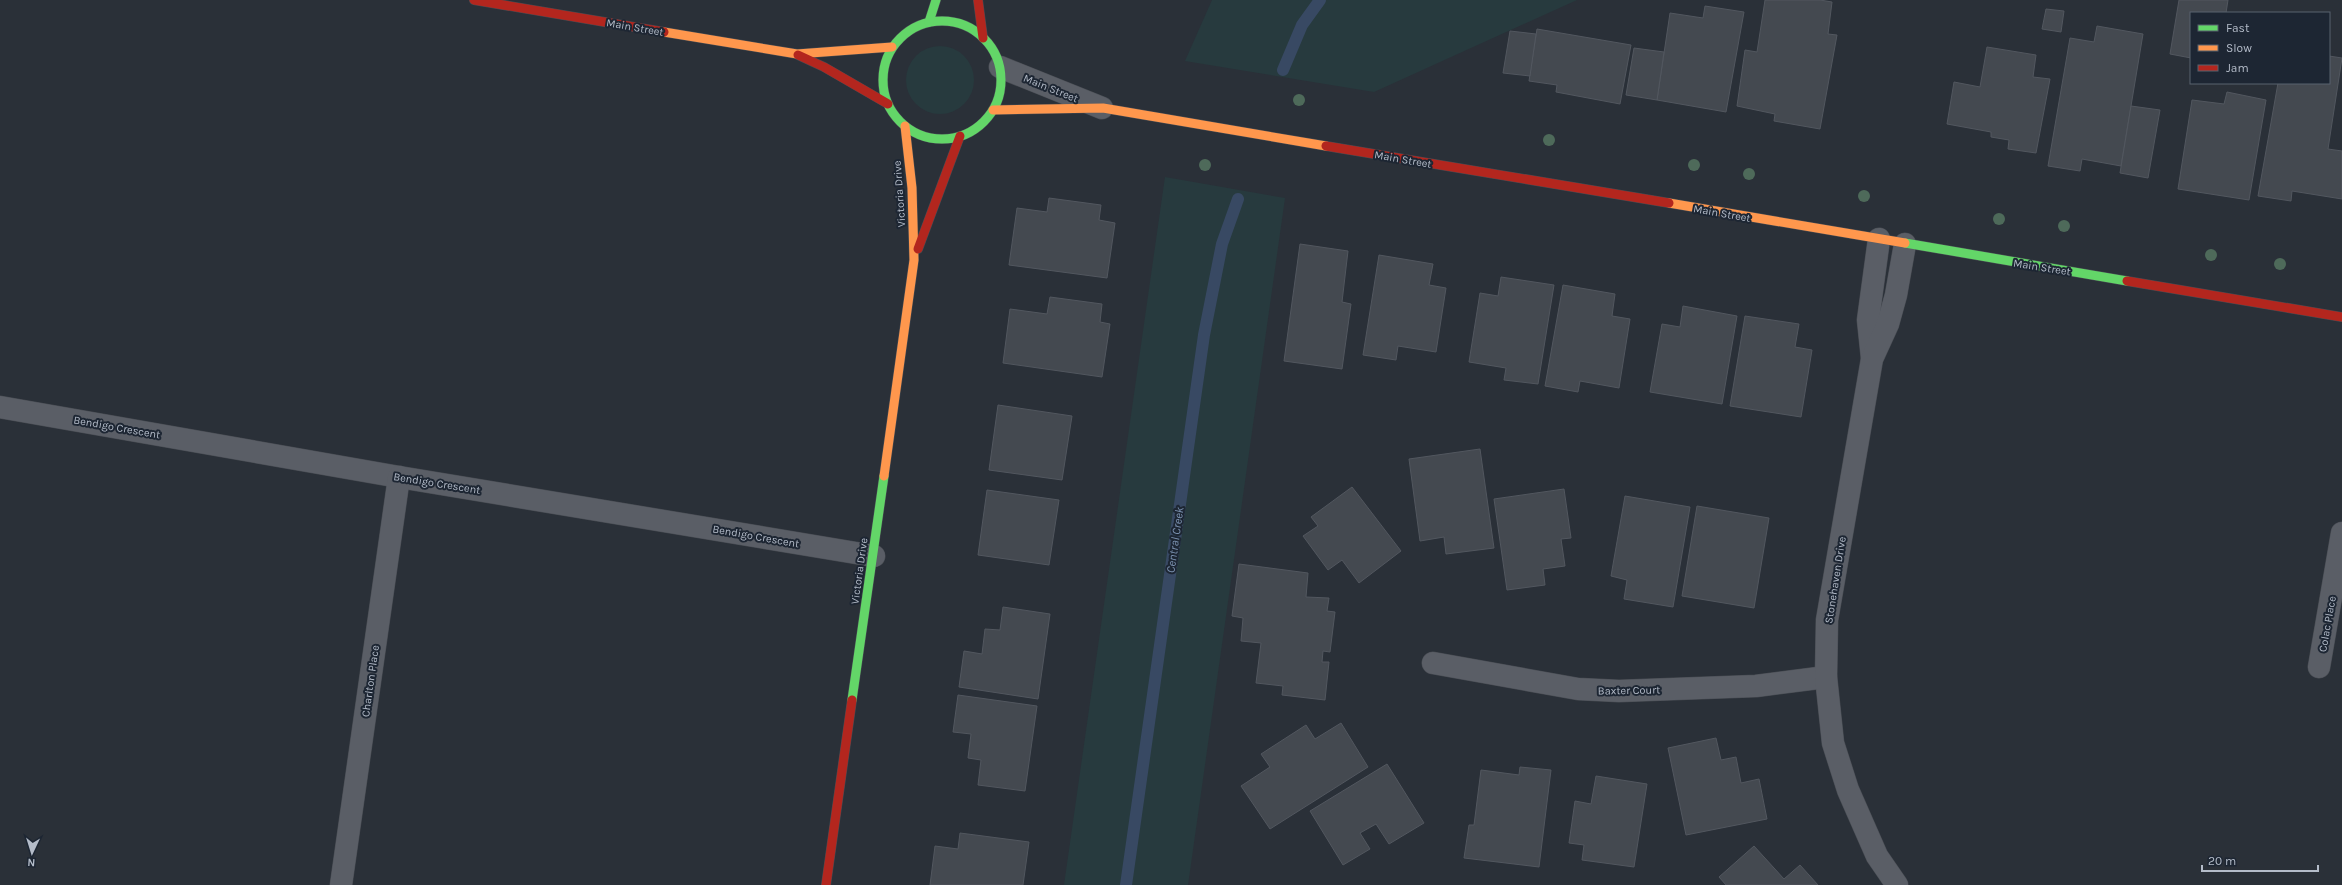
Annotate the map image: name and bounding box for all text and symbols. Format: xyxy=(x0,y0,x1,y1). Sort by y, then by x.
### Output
legend xyxy=(2190,12,2330,84)
street label: Main Street xyxy=(605,16,665,39)
text: Fast xyxy=(2226,21,2250,35)
text: Slow xyxy=(2226,41,2252,55)
text: Jam xyxy=(2226,61,2249,75)
street label: Main Street xyxy=(1021,72,1080,105)
street label: Main Street xyxy=(1373,148,1433,171)
street label: Victoria Drive xyxy=(891,160,908,228)
street label: Main Street xyxy=(1692,202,1752,225)
street label: Main Street xyxy=(2012,257,2072,278)
street label: Bendigo Crescent xyxy=(72,413,161,442)
street label: Bendigo Crescent xyxy=(392,470,481,497)
water label: Central Creek xyxy=(1163,505,1187,574)
street label: Bendigo Crescent xyxy=(711,522,800,551)
street label: Stonehaven Drive xyxy=(1822,535,1849,625)
street label: Victoria Drive xyxy=(848,537,871,605)
street label: Colac Place xyxy=(2316,595,2339,653)
street label: Charlton Place xyxy=(359,644,382,718)
street label: Baxter Court xyxy=(1598,683,1660,698)
north arrow xyxy=(12,833,52,873)
scale bar xyxy=(2202,847,2318,873)
text: 20 m xyxy=(2208,854,2236,868)
text: N xyxy=(27,856,36,869)

